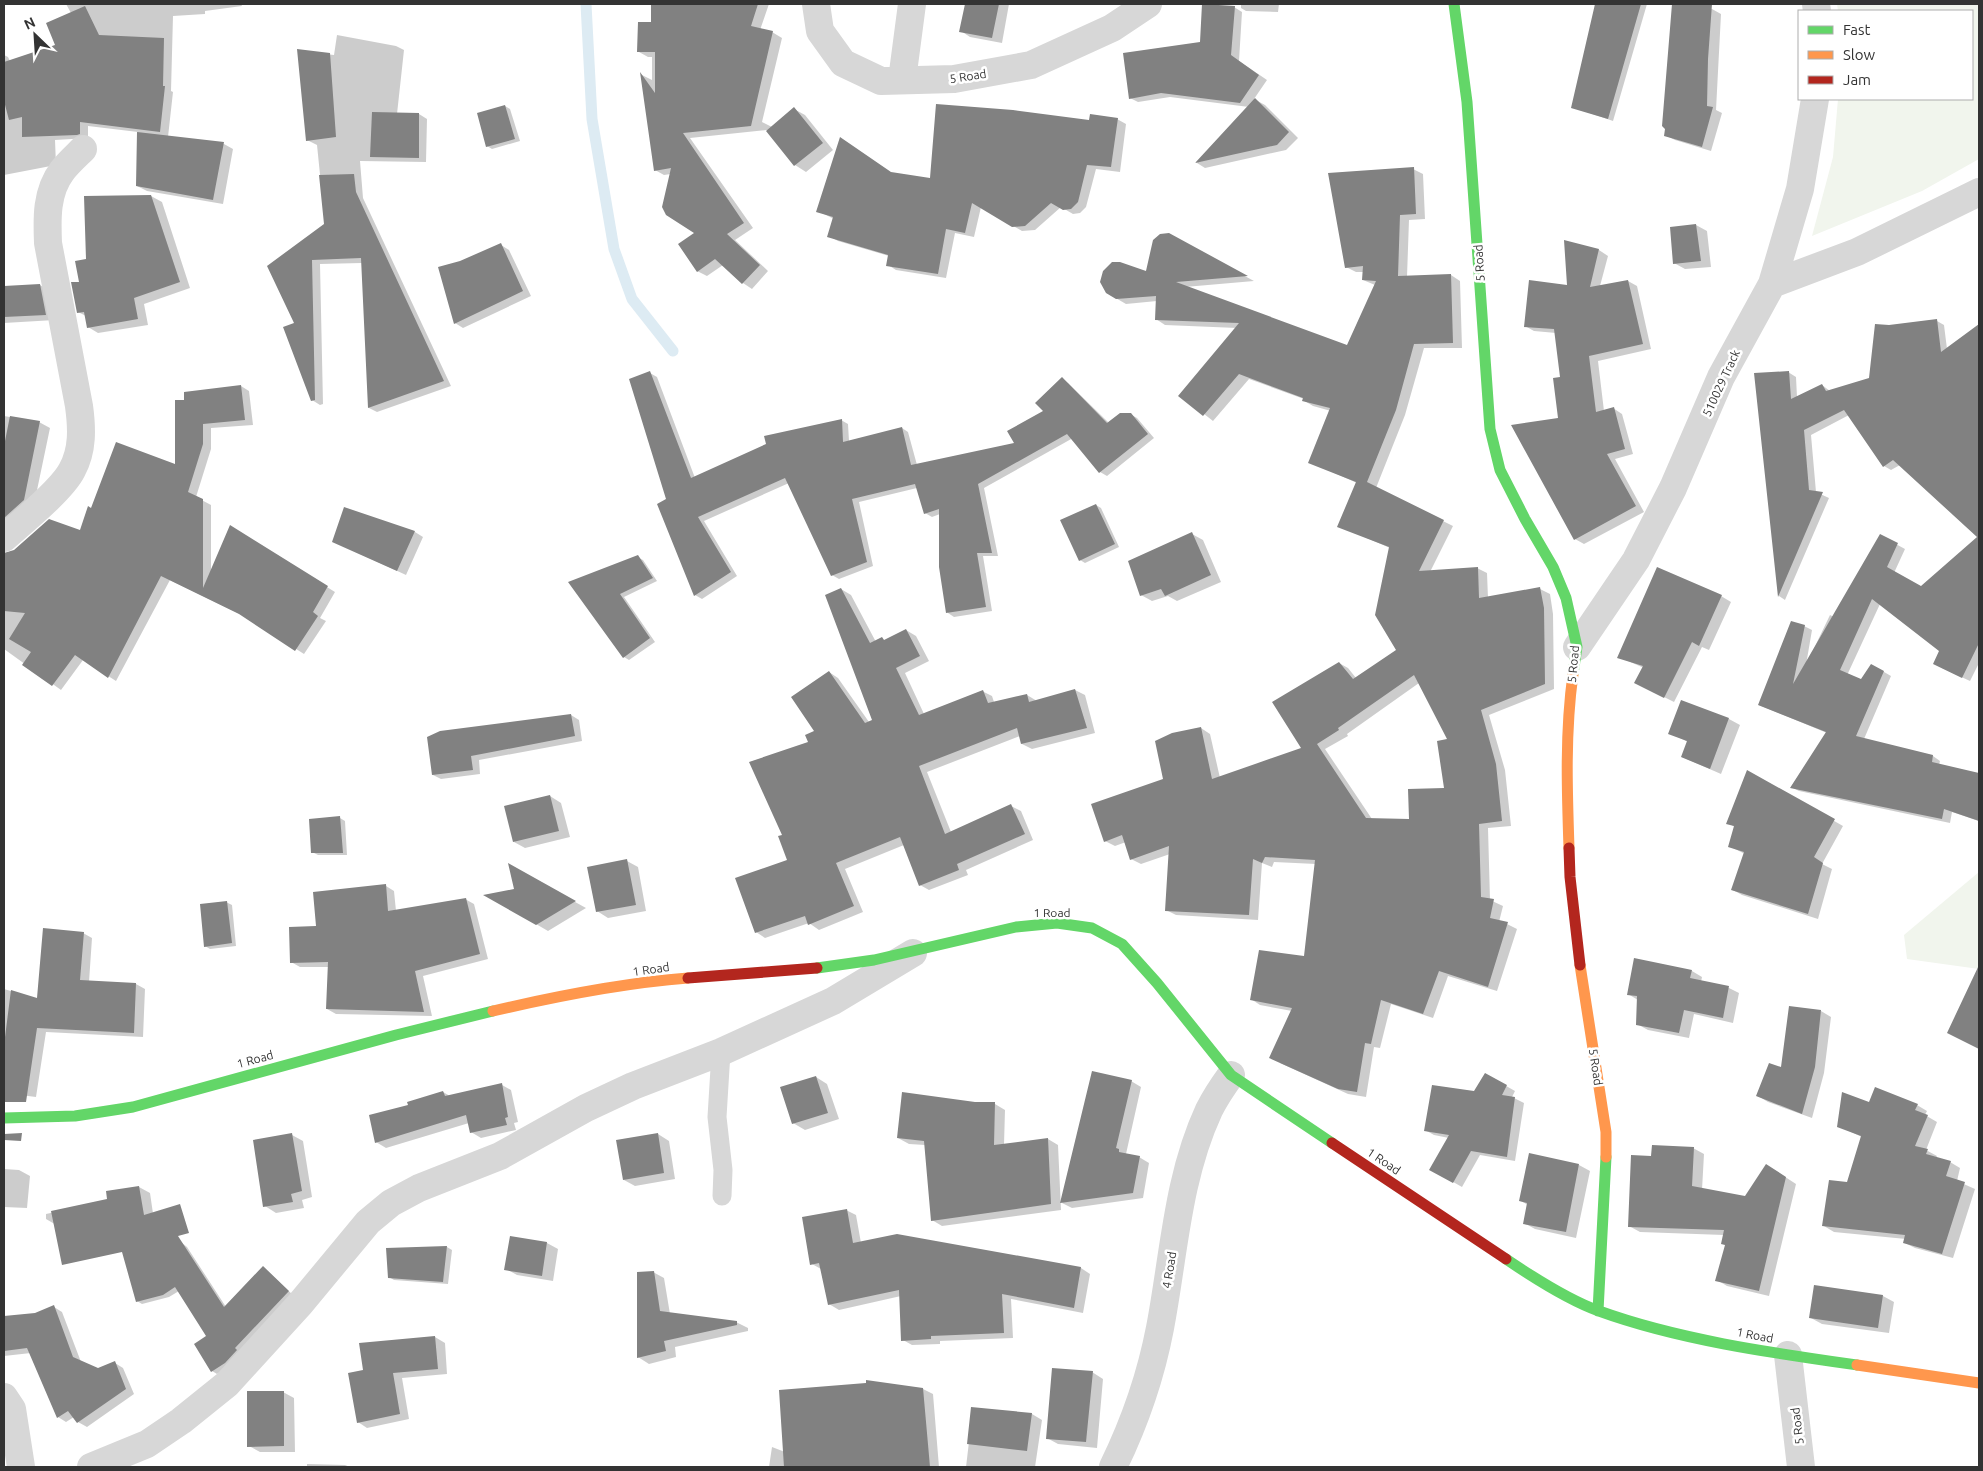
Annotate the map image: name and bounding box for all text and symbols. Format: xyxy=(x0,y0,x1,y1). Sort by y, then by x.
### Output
north arrow xyxy=(10,10,60,60)
legend xyxy=(1798,10,1973,100)
text: N xyxy=(21,14,38,33)
text: Fast xyxy=(1843,21,1871,38)
text: Slow xyxy=(1843,46,1876,63)
street label: 5 Road xyxy=(949,67,987,85)
text: Jam xyxy=(1843,71,1871,88)
street label: 5 Road xyxy=(1471,244,1487,282)
street label: 510029 Track xyxy=(1700,348,1742,418)
street label: 5 Road xyxy=(1565,645,1581,683)
street label: 1 Road xyxy=(1033,906,1071,919)
street label: 1 Road xyxy=(632,960,670,978)
street label: 1 Road xyxy=(235,1048,275,1070)
street label: 5 Road xyxy=(1587,1048,1605,1086)
street label: 1 Road xyxy=(1365,1145,1403,1177)
street label: 4 Road xyxy=(1160,1251,1178,1289)
street label: 1 Road xyxy=(1736,1325,1774,1345)
street label: 5 Road xyxy=(1788,1407,1806,1445)

